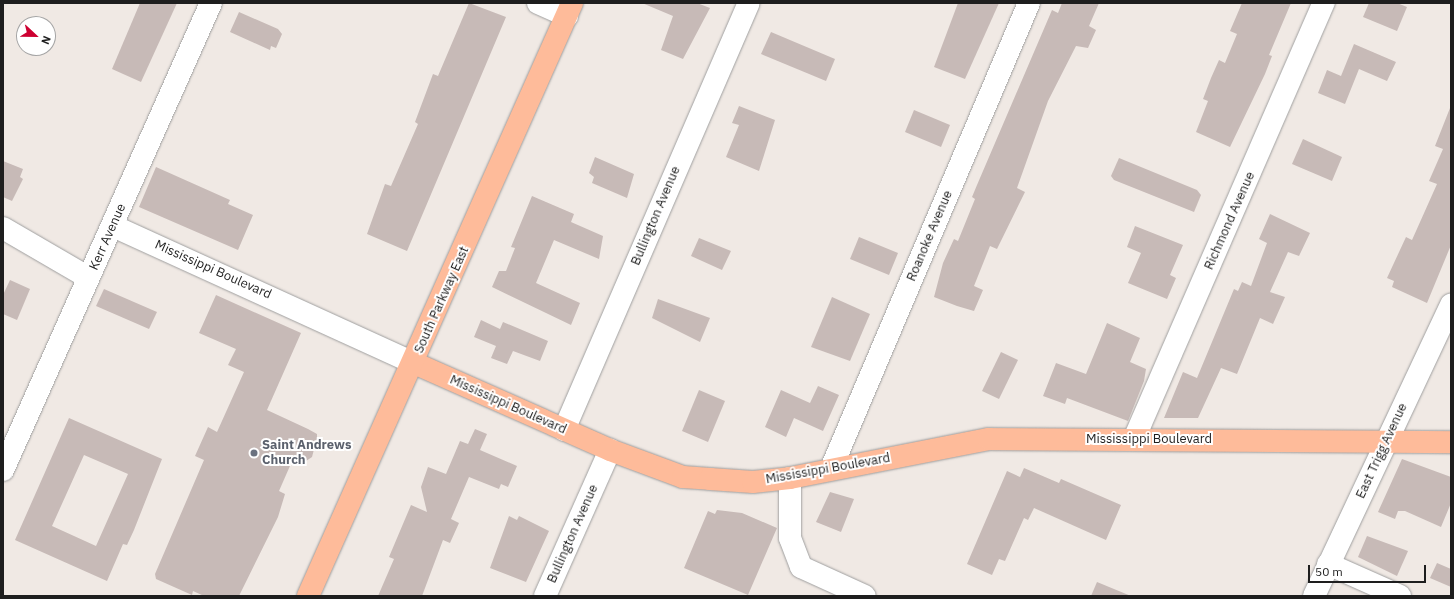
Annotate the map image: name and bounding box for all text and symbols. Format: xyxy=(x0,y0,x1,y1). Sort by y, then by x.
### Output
north arrow xyxy=(16,16,56,56)
text: N xyxy=(38,34,54,46)
street label: Bullington Avenue xyxy=(628,164,684,268)
street label: Richmond Avenue xyxy=(1201,170,1259,272)
street label: Roanoke Avenue xyxy=(904,188,956,284)
street label: Kerr Avenue xyxy=(86,201,130,273)
street label: Mississippi Boulevard xyxy=(152,237,274,303)
street label: South Parkway East xyxy=(411,244,473,356)
street label: Mississippi Boulevard xyxy=(447,372,569,438)
street label: East Trigg Avenue xyxy=(1353,401,1411,501)
street label: Mississippi Boulevard xyxy=(1086,431,1212,447)
place label: Saint Andrews Church xyxy=(262,438,351,469)
marker: Saint Andrews Church xyxy=(249,448,259,458)
street label: Mississippi Boulevard xyxy=(765,450,891,488)
street label: Bullington Avenue xyxy=(544,482,602,586)
scale bar xyxy=(1310,557,1428,583)
text: 50 m xyxy=(1315,564,1343,579)

